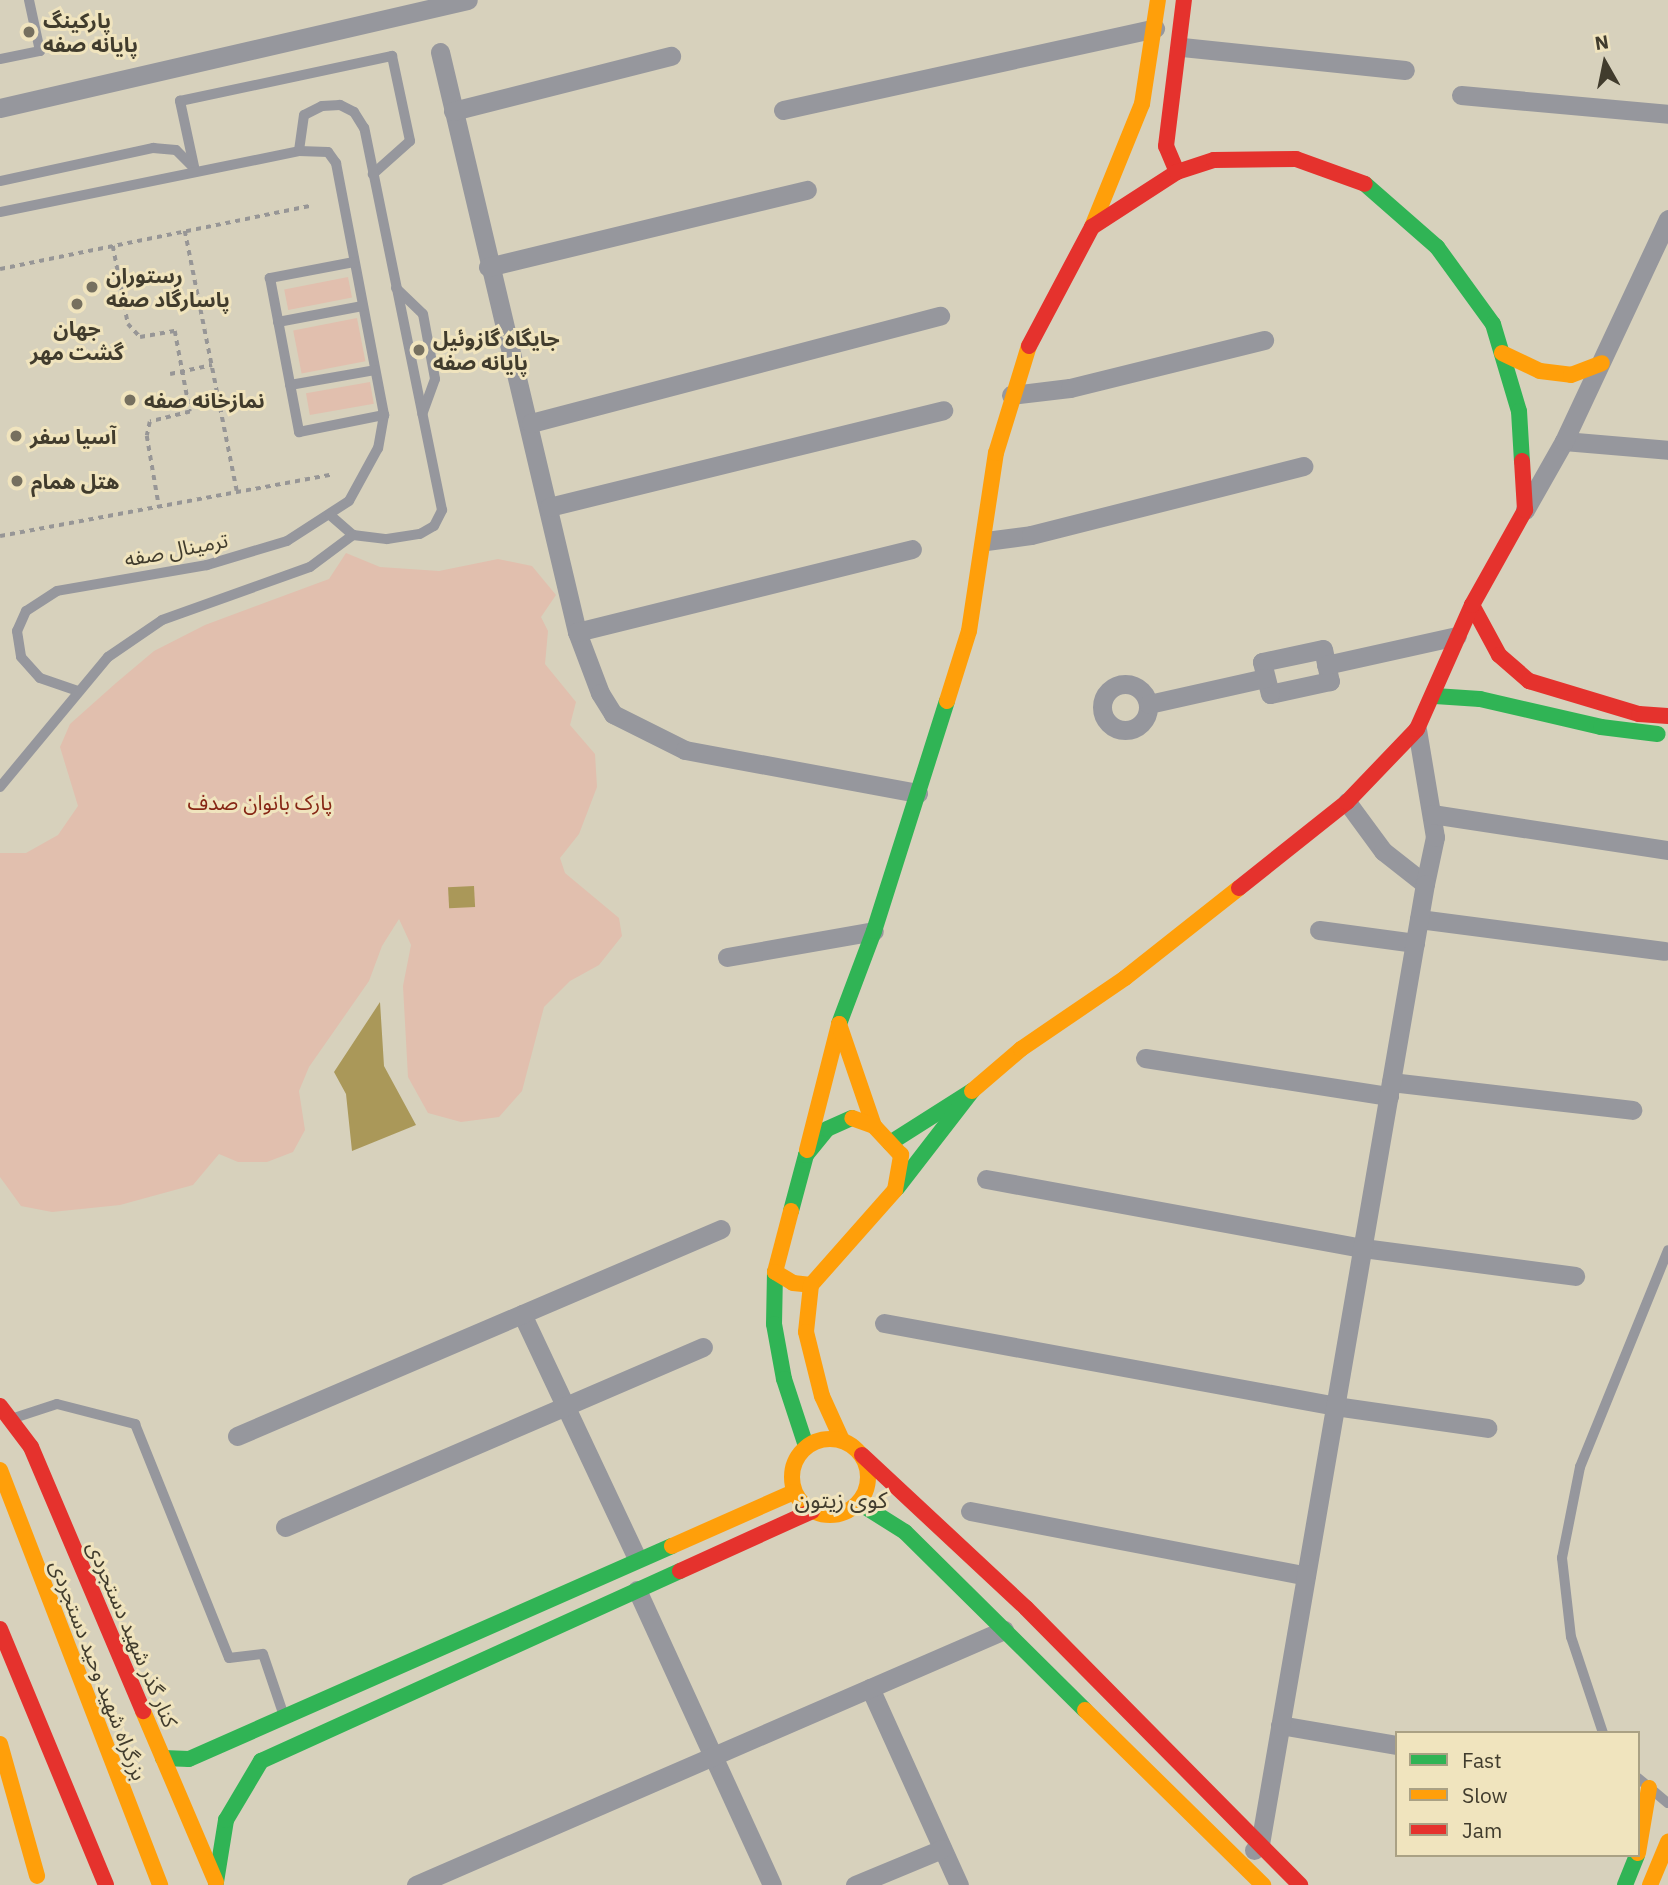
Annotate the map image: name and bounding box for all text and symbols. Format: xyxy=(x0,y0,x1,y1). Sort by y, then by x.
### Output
place label: پارکینگ پایانه صفه xyxy=(43,7,138,57)
marker: پارکینگ پایانه صفه xyxy=(21,24,37,40)
north arrow xyxy=(1570,28,1640,98)
text: N xyxy=(1593,29,1610,55)
place label: رستوران پاسارگاد صفه xyxy=(106,262,230,312)
marker: رستوران پاسارگاد صفه xyxy=(84,279,100,295)
marker: جهان گشت مهر xyxy=(69,296,85,312)
place label: جهان گشت مهر xyxy=(30,315,124,365)
place label: جایگاه گازوئیل پایانه صفه xyxy=(433,325,560,375)
marker: جایگاه گازوئیل پایانه صفه xyxy=(411,342,427,358)
place label: نمازخانه صفه xyxy=(144,387,265,413)
marker: نمازخانه صفه xyxy=(122,392,138,408)
place label: آسیا سفر xyxy=(30,423,116,449)
marker: آسیا سفر xyxy=(8,428,24,444)
place label: هتل همام xyxy=(31,468,119,494)
marker: هتل همام xyxy=(9,473,25,489)
street label: ترمینال صفه xyxy=(122,527,230,571)
park label: پارک بانوان صدف xyxy=(187,789,333,815)
district label: کوی زیتون xyxy=(794,1485,888,1513)
street label: کنار گذر شهید دستجردی xyxy=(82,1537,184,1731)
street label: بزرگراه شهید وحید دستجردی xyxy=(45,1556,153,1784)
legend xyxy=(1395,1731,1640,1857)
text: Fast xyxy=(1462,1746,1502,1774)
text: Slow xyxy=(1462,1781,1508,1809)
text: Jam xyxy=(1462,1816,1502,1844)

